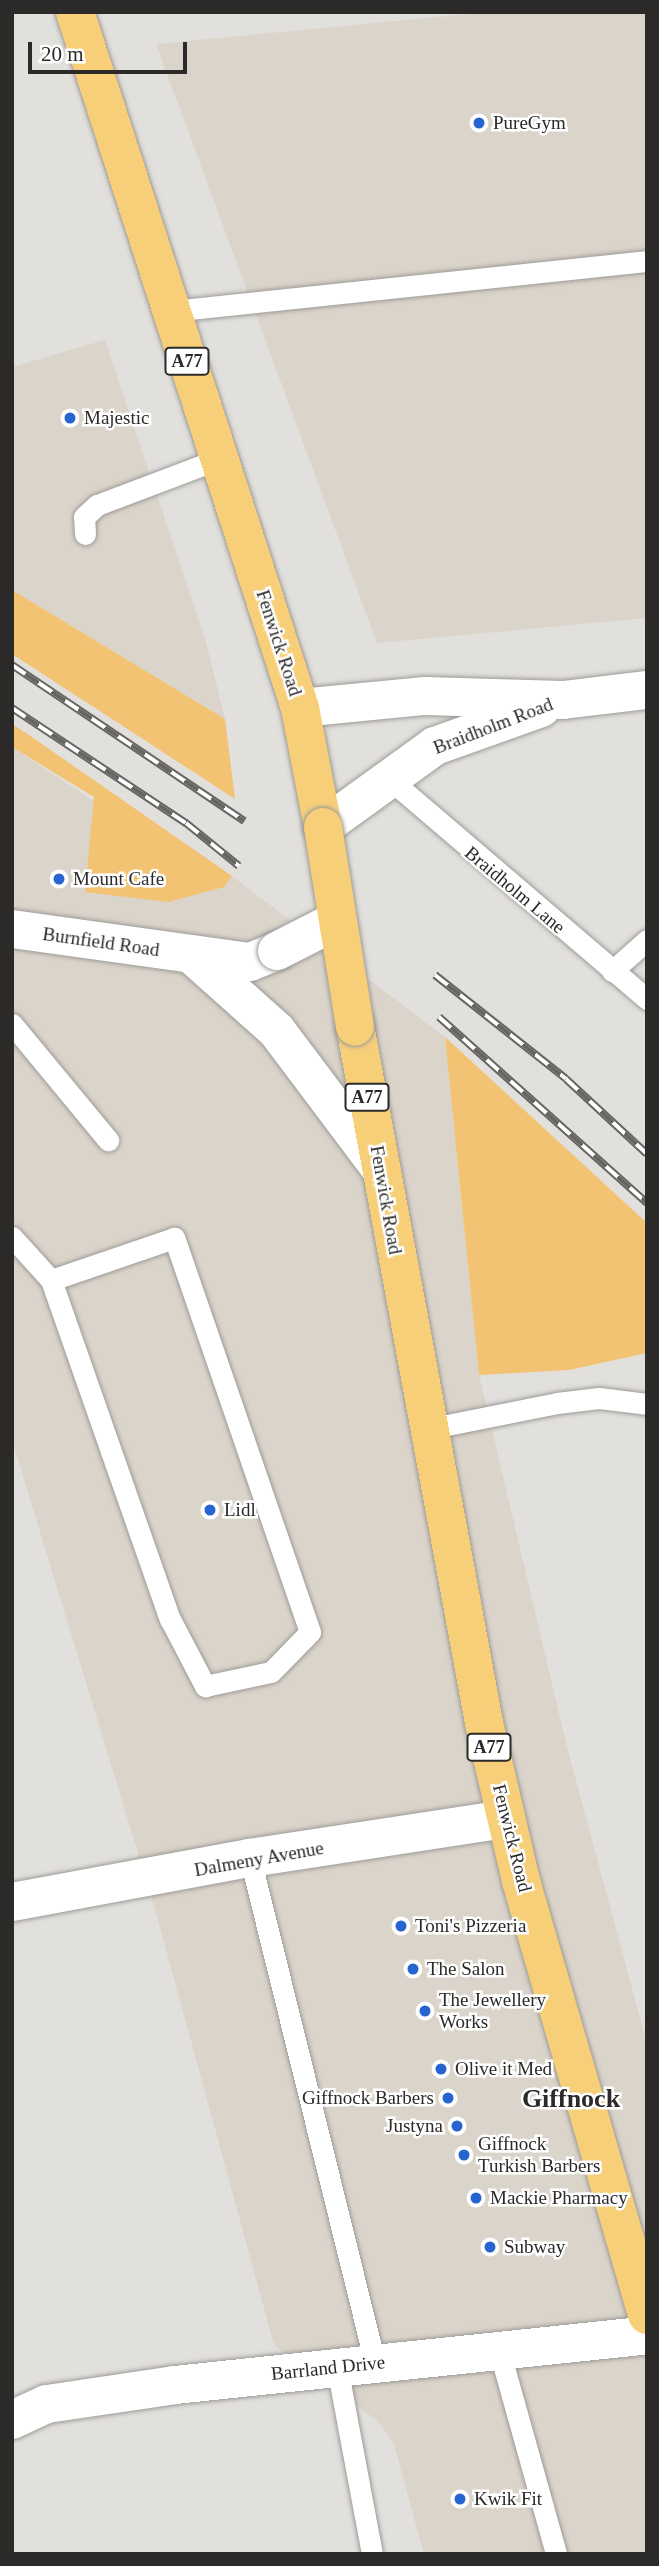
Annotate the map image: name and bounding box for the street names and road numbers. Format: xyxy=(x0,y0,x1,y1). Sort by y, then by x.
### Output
road number: A77 xyxy=(164,346,210,376)
street label: Fenwick Road xyxy=(251,587,307,699)
street label: Braidholm Road xyxy=(430,693,556,759)
street label: Braidholm Lane xyxy=(460,841,570,939)
street label: Burnfield Road xyxy=(41,923,161,961)
road number: A77 xyxy=(344,1082,390,1112)
street label: Fenwick Road xyxy=(365,1144,407,1256)
road number: A77 xyxy=(466,1732,512,1762)
street label: Fenwick Road xyxy=(488,1782,536,1894)
street label: Dalmeny Avenue xyxy=(192,1836,326,1882)
street label: Barrland Drive xyxy=(270,2351,386,2385)

